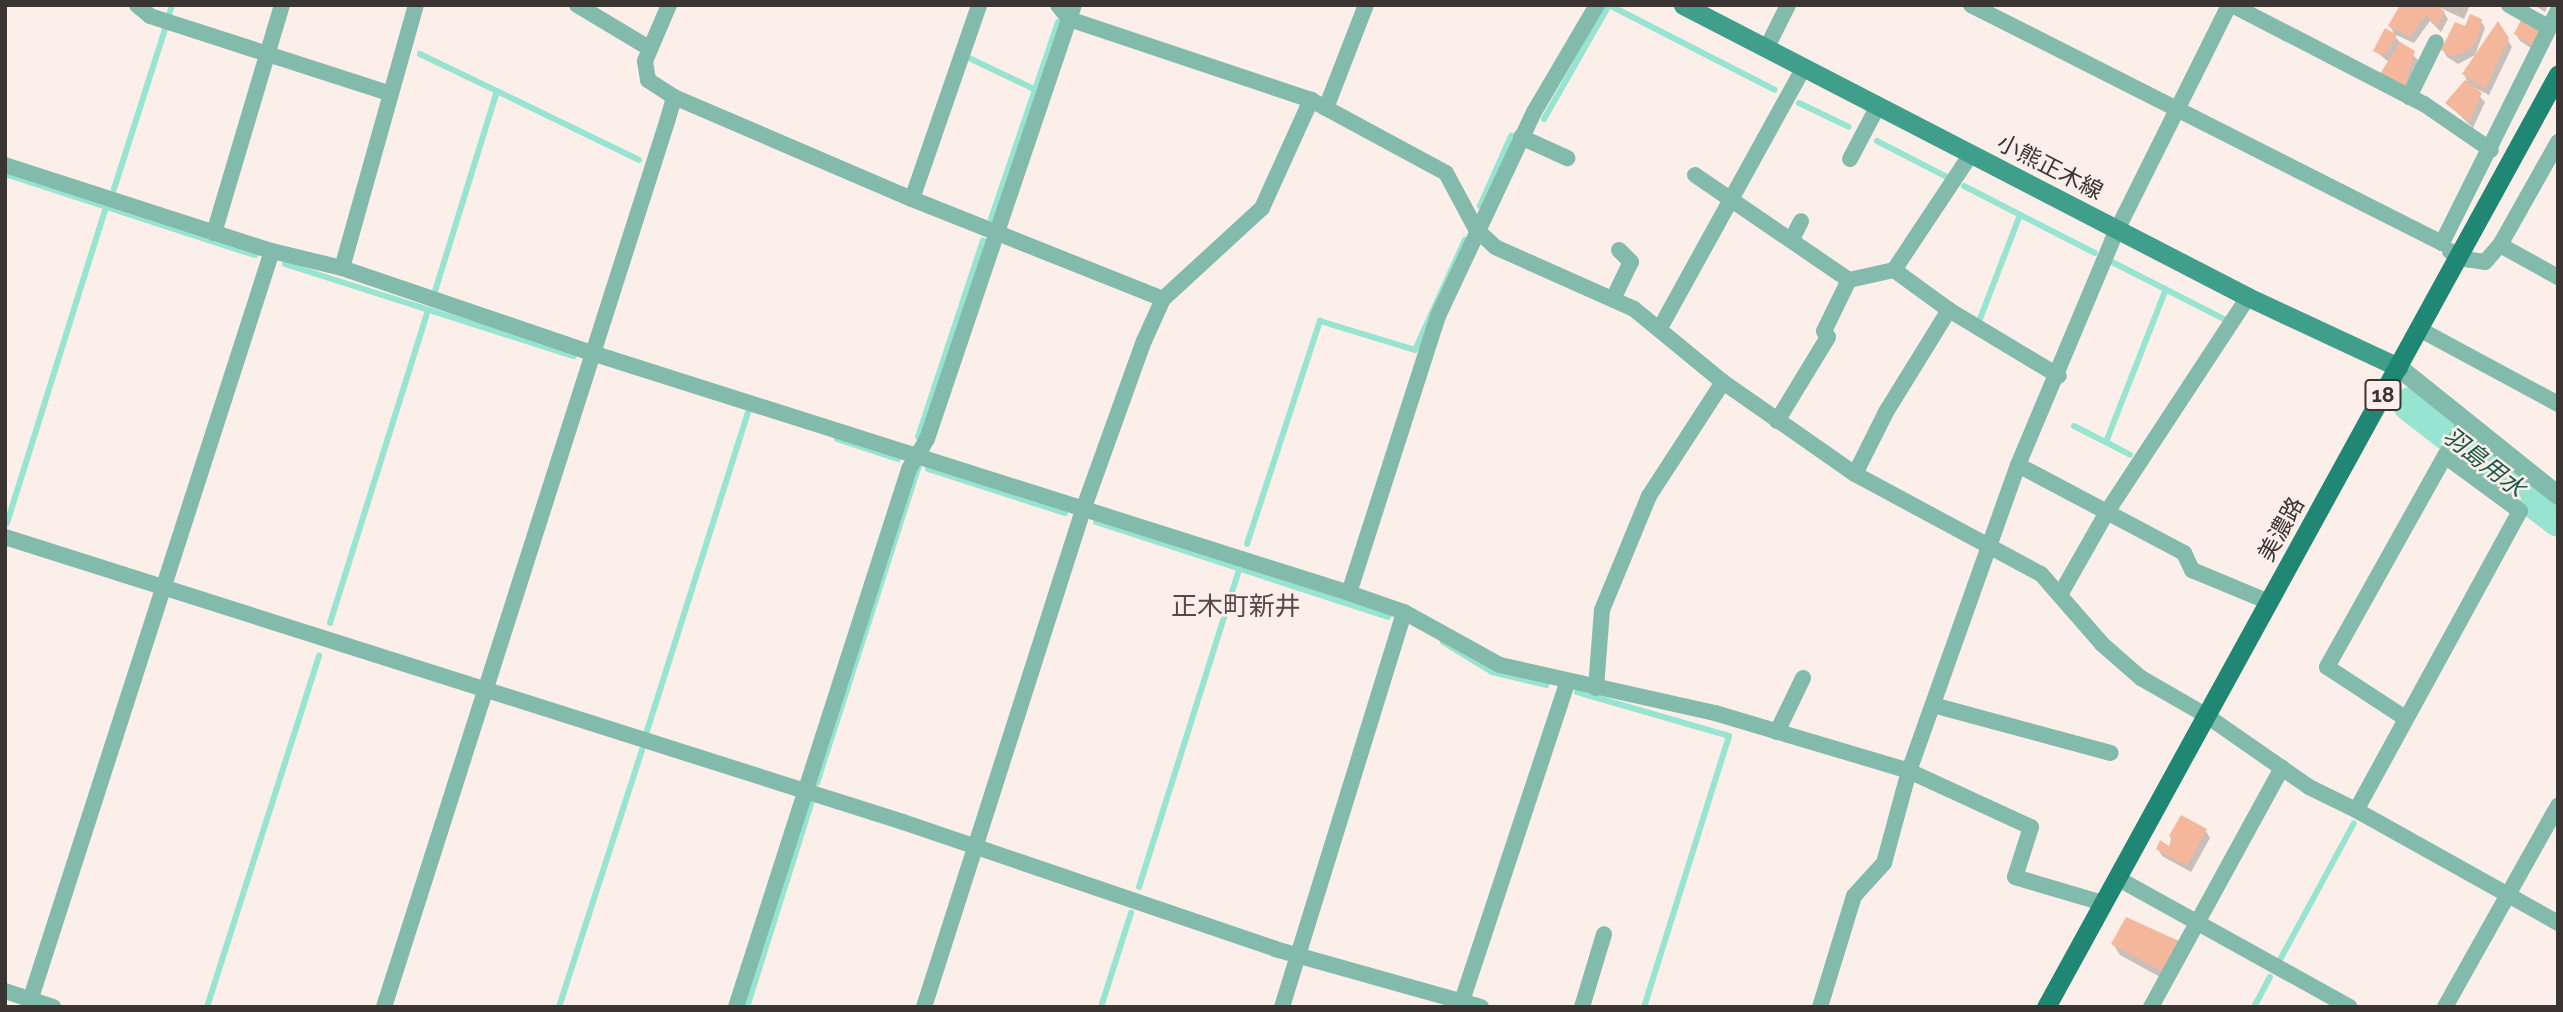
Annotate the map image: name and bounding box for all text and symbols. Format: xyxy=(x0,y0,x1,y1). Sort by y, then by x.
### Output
street label: 小熊正木線 xyxy=(1993,129,2107,205)
road number: 18 xyxy=(2364,378,2402,412)
water label: 羽島用水 xyxy=(2437,421,2531,503)
street label: 美濃路 xyxy=(2252,492,2310,566)
district label: 正木町新井 xyxy=(1171,591,1301,623)

